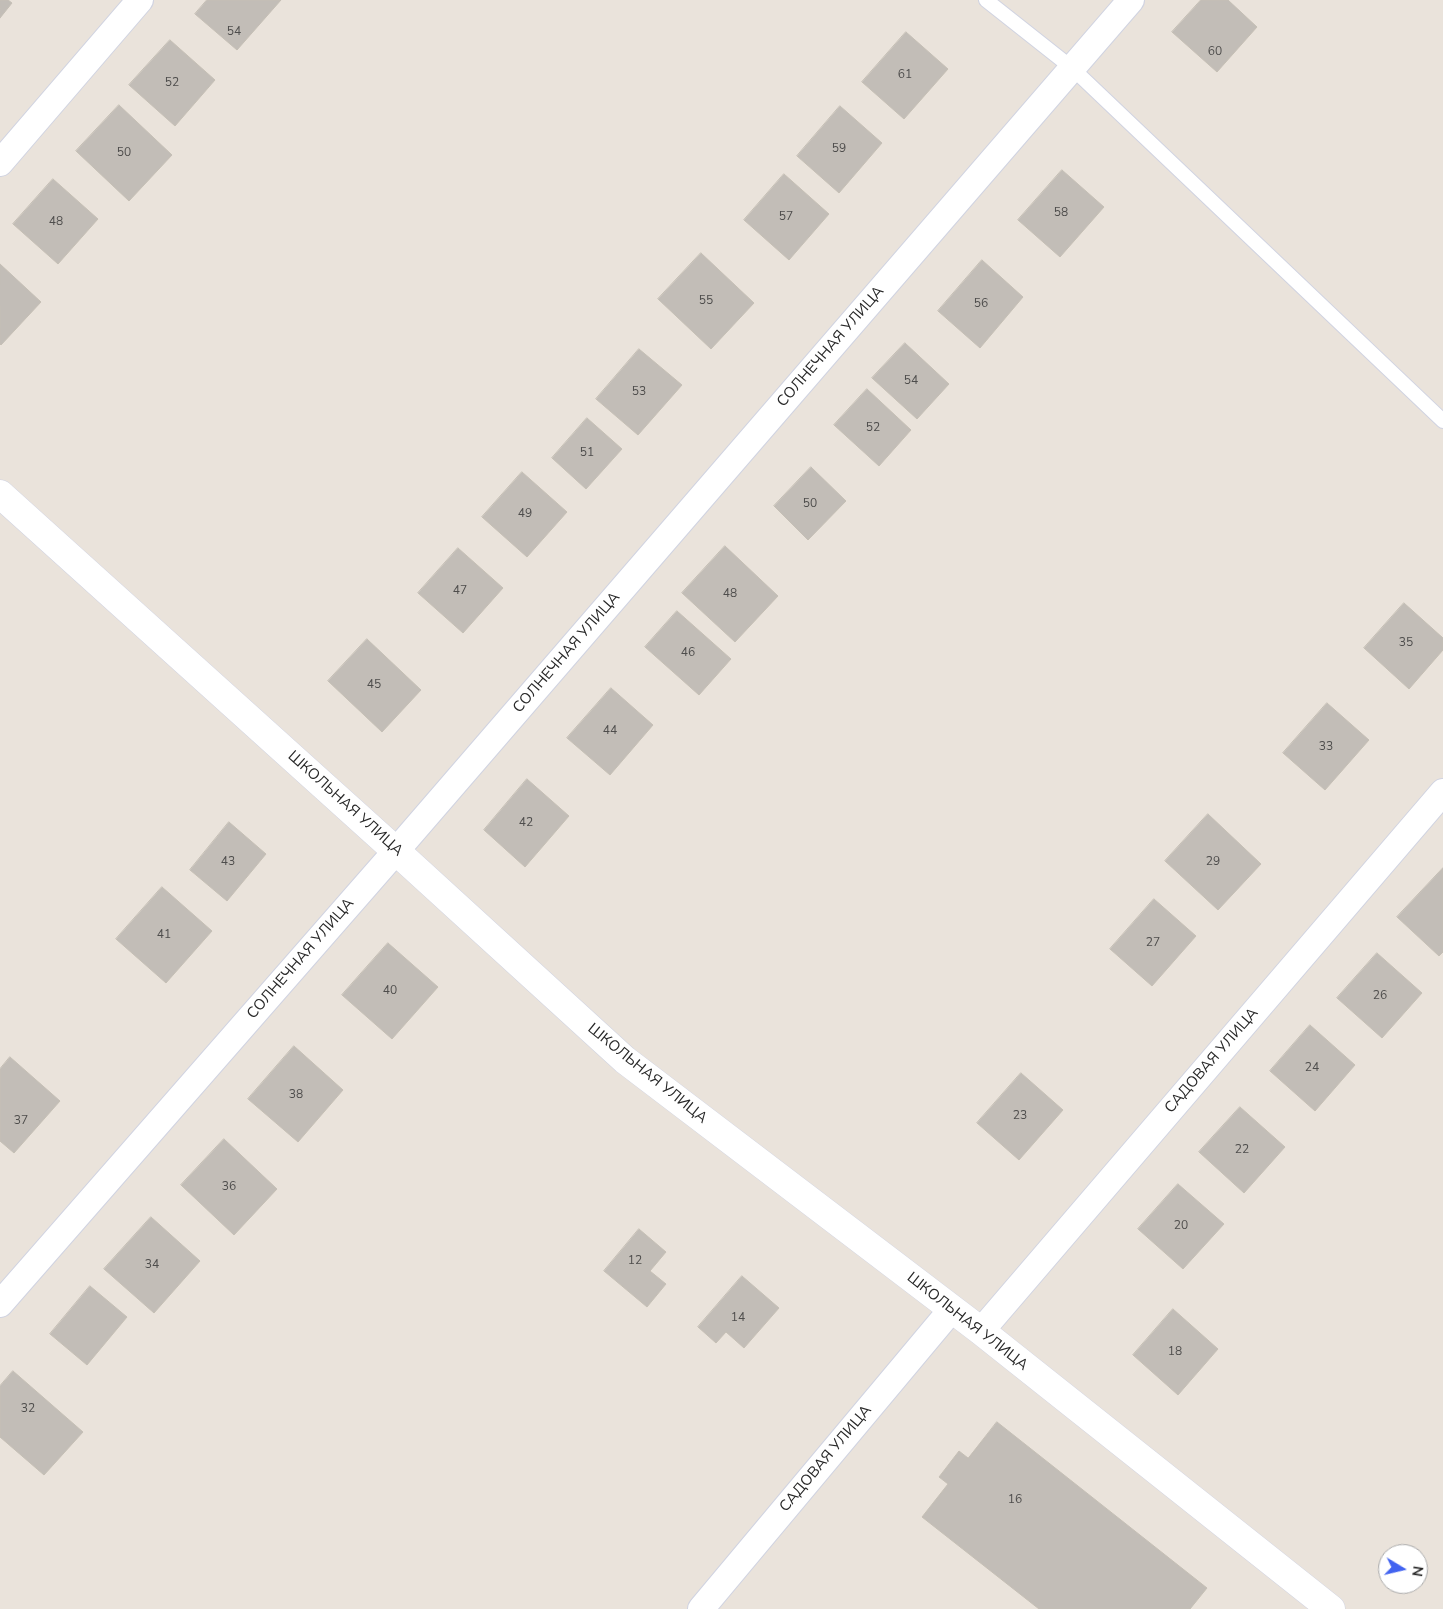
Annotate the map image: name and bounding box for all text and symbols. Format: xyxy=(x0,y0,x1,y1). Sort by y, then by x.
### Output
house number: 54 xyxy=(227,25,241,39)
house number: 60 xyxy=(1208,45,1222,59)
house number: 61 xyxy=(898,68,912,82)
house number: 52 xyxy=(165,76,179,90)
house number: 59 xyxy=(832,142,846,156)
house number: 50 xyxy=(117,146,131,160)
house number: 58 xyxy=(1054,206,1068,220)
house number: 57 xyxy=(779,210,793,224)
house number: 48 xyxy=(49,215,63,229)
street label: СОЛНЕЧНАЯ УЛИЦА xyxy=(774,283,888,411)
house number: 55 xyxy=(699,294,713,308)
house number: 56 xyxy=(974,297,988,311)
house number: 54 xyxy=(904,374,918,388)
house number: 53 xyxy=(632,385,646,399)
house number: 52 xyxy=(866,421,880,435)
house number: 51 xyxy=(580,446,594,460)
house number: 50 xyxy=(803,497,817,511)
house number: 49 xyxy=(518,507,532,521)
house number: 47 xyxy=(453,584,467,598)
house number: 48 xyxy=(723,587,737,601)
street label: СОЛНЕЧНАЯ УЛИЦА xyxy=(510,589,624,717)
house number: 35 xyxy=(1399,636,1413,650)
house number: 46 xyxy=(681,646,695,660)
house number: 45 xyxy=(367,678,381,692)
house number: 44 xyxy=(603,724,617,738)
house number: 33 xyxy=(1319,740,1333,754)
street label: ШКОЛЬНАЯ УЛИЦА xyxy=(284,748,406,860)
house number: 42 xyxy=(519,816,533,830)
house number: 43 xyxy=(221,855,235,869)
house number: 29 xyxy=(1206,855,1220,869)
street label: СОЛНЕЧНАЯ УЛИЦА xyxy=(244,895,358,1023)
house number: 41 xyxy=(157,928,171,942)
house number: 27 xyxy=(1146,936,1160,950)
house number: 40 xyxy=(383,984,397,998)
house number: 26 xyxy=(1373,989,1387,1003)
street label: САДОВАЯ УЛИЦА xyxy=(1161,1005,1263,1117)
street label: ШКОЛЬНАЯ УЛИЦА xyxy=(584,1020,710,1128)
house number: 24 xyxy=(1305,1061,1319,1075)
house number: 38 xyxy=(289,1088,303,1102)
house number: 23 xyxy=(1013,1109,1027,1123)
house number: 37 xyxy=(14,1114,28,1128)
house number: 22 xyxy=(1235,1143,1249,1157)
house number: 36 xyxy=(222,1180,236,1194)
house number: 20 xyxy=(1174,1219,1188,1233)
house number: 12 xyxy=(628,1254,642,1268)
house number: 34 xyxy=(145,1258,159,1272)
street label: ШКОЛЬНАЯ УЛИЦА xyxy=(903,1269,1031,1375)
house number: 14 xyxy=(731,1311,745,1325)
house number: 18 xyxy=(1168,1345,1182,1359)
house number: 32 xyxy=(21,1402,35,1416)
street label: САДОВАЯ УЛИЦА xyxy=(776,1402,876,1516)
house number: 16 xyxy=(1008,1493,1022,1507)
north arrow xyxy=(1378,1544,1428,1594)
text: N xyxy=(1407,1565,1428,1578)

